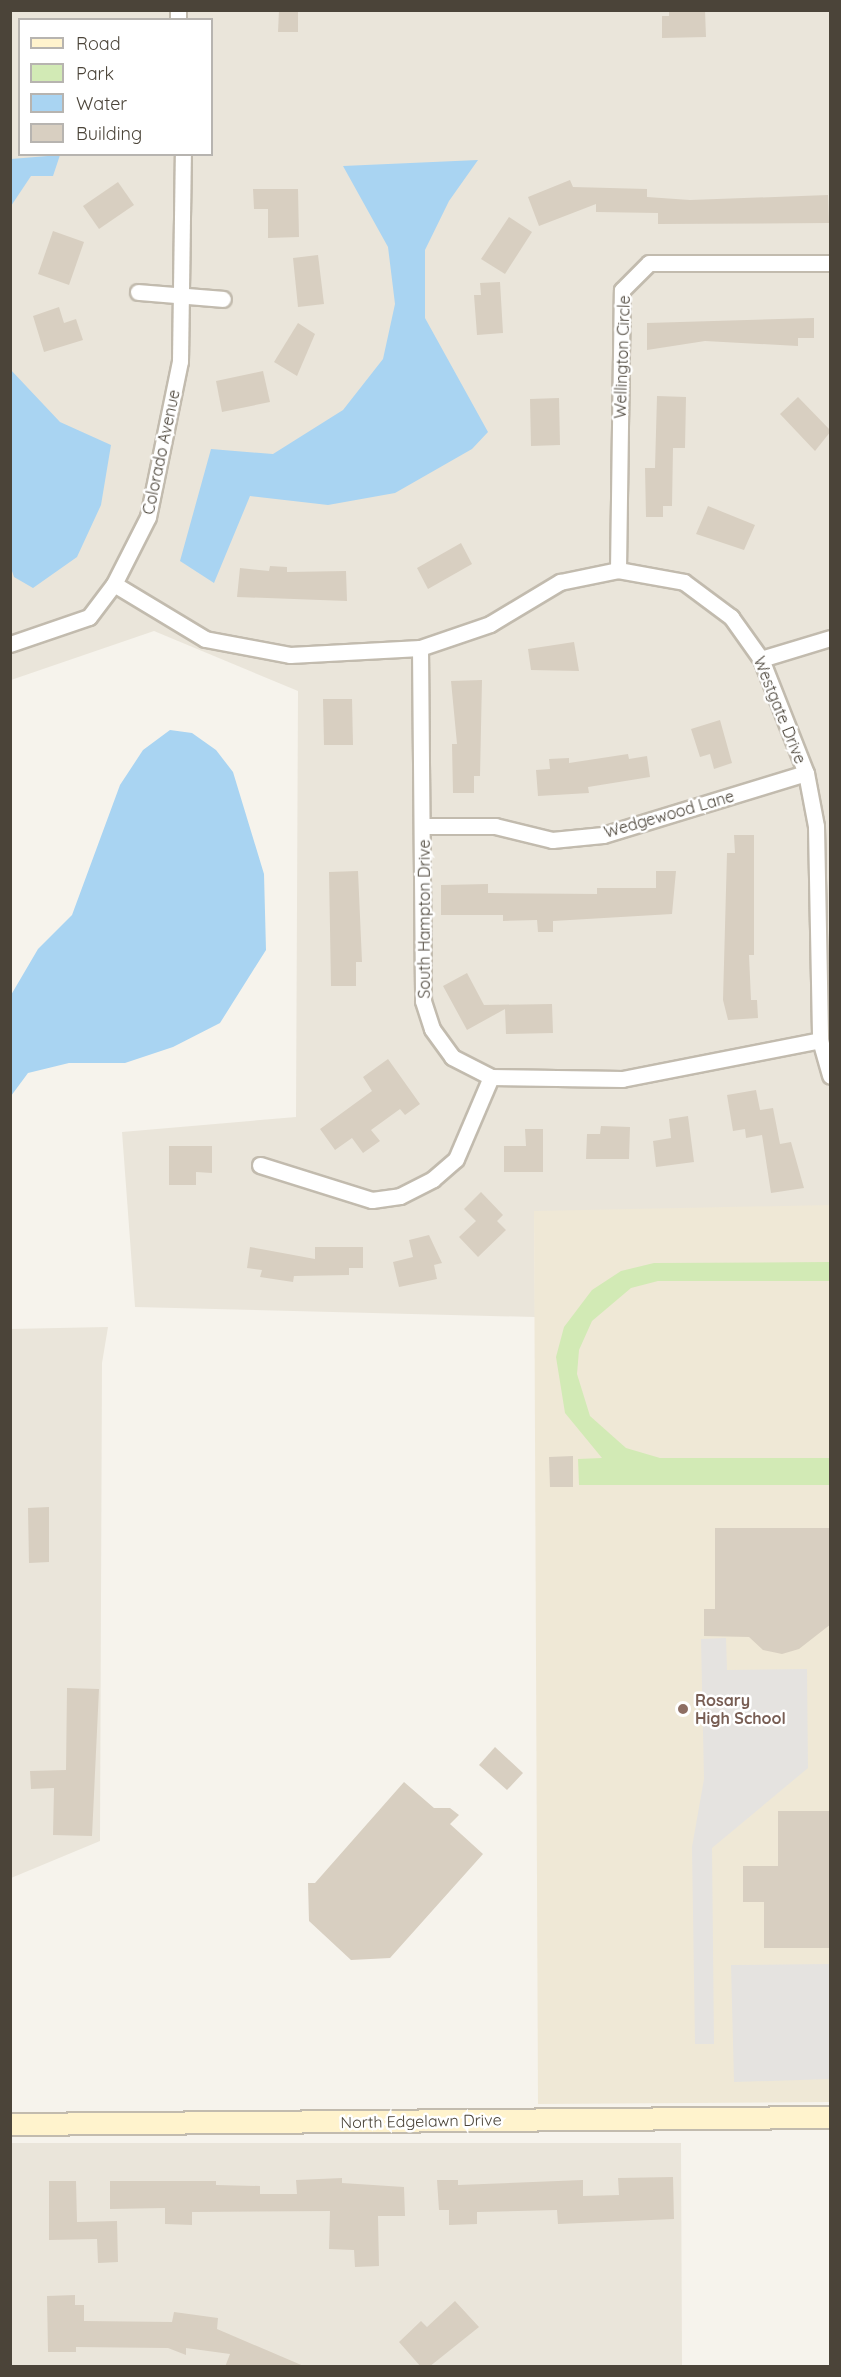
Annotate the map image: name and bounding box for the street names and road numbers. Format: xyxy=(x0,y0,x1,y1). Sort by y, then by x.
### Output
street label: Wellington Circle xyxy=(610,295,634,419)
street label: Colorado Avenue xyxy=(138,388,184,516)
street label: Westgate Drive xyxy=(750,654,810,766)
street label: Wedgewood Lane xyxy=(602,786,736,842)
street label: South Hampton Drive xyxy=(414,839,434,999)
street label: North Edgelawn Drive xyxy=(340,2110,502,2132)

